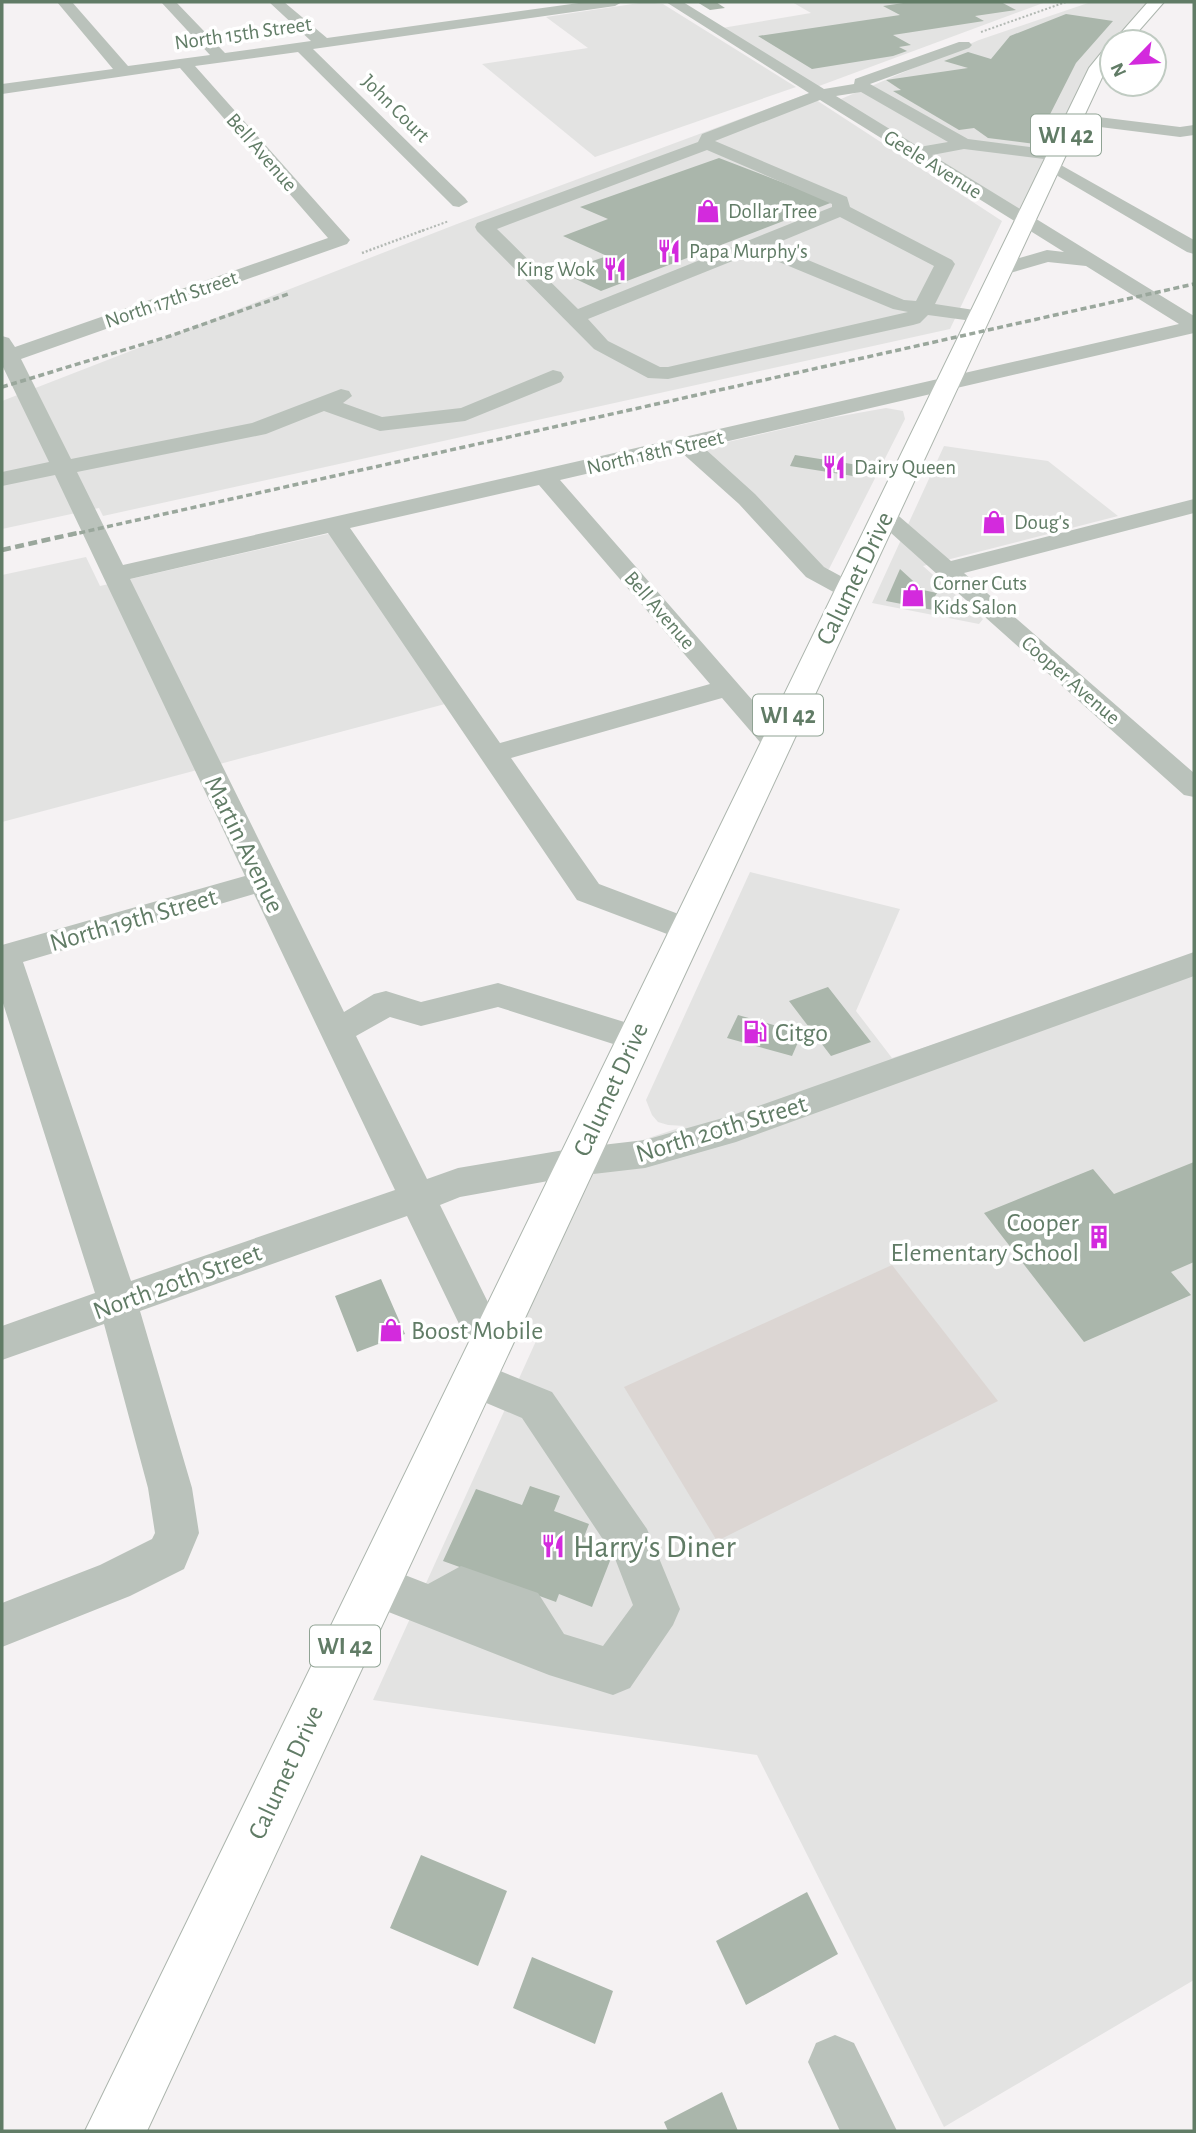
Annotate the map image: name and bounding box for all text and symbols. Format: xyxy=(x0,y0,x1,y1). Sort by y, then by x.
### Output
street label: North 15th Street xyxy=(173,13,313,54)
north arrow xyxy=(1098,28,1168,98)
text: N xyxy=(1108,60,1130,80)
street label: John Court xyxy=(358,70,434,146)
street label: Bell Avenue xyxy=(222,109,301,195)
road number: WI 42 xyxy=(1031,114,1101,155)
street label: Geele Avenue xyxy=(880,126,985,203)
shop icon: Dollar Tree xyxy=(694,197,722,225)
place label: Dollar Tree xyxy=(728,201,817,222)
restaurant icon: Papa Murphy's xyxy=(655,237,683,265)
place label: Papa Murphy's xyxy=(689,241,808,262)
restaurant icon: King Wok xyxy=(601,255,629,283)
place label: King Wok xyxy=(516,259,595,280)
street label: North 17th Street xyxy=(102,267,240,332)
street label: North 18th Street xyxy=(585,426,726,478)
restaurant icon: Dairy Queen xyxy=(820,453,848,481)
place label: Dairy Queen xyxy=(854,457,956,478)
street label: Calumet Drive xyxy=(812,508,898,649)
shop icon: Doug's xyxy=(980,508,1008,536)
place label: Doug's xyxy=(1014,512,1070,533)
street label: Bell Avenue xyxy=(620,567,699,653)
place label: Corner Cuts Kids Salon xyxy=(933,573,1027,618)
shop icon: Corner Cuts Kids Salon xyxy=(899,581,927,609)
street label: Cooper Avenue xyxy=(1017,632,1124,729)
road number: WI 42 xyxy=(753,694,823,736)
street label: Martin Avenue xyxy=(200,772,288,917)
street label: North 19th Street xyxy=(47,884,220,956)
street label: Calumet Drive xyxy=(569,1018,653,1160)
fuel station icon: Citgo xyxy=(741,1018,769,1046)
place label: Citgo xyxy=(775,1020,828,1046)
street label: North 20th Street xyxy=(633,1091,810,1167)
place label: Cooper Elementary School xyxy=(890,1210,1080,1266)
building icon: Cooper Elementary School xyxy=(1085,1223,1113,1251)
street label: North 20th Street xyxy=(90,1239,265,1324)
shop icon: Boost Mobile xyxy=(377,1316,405,1344)
place label: Boost Mobile xyxy=(411,1318,543,1344)
place label: Harry's Diner xyxy=(573,1531,737,1563)
restaurant icon: Harry's Diner xyxy=(539,1532,567,1560)
road number: WI 42 xyxy=(310,1626,380,1666)
street label: Calumet Drive xyxy=(244,1701,328,1843)

